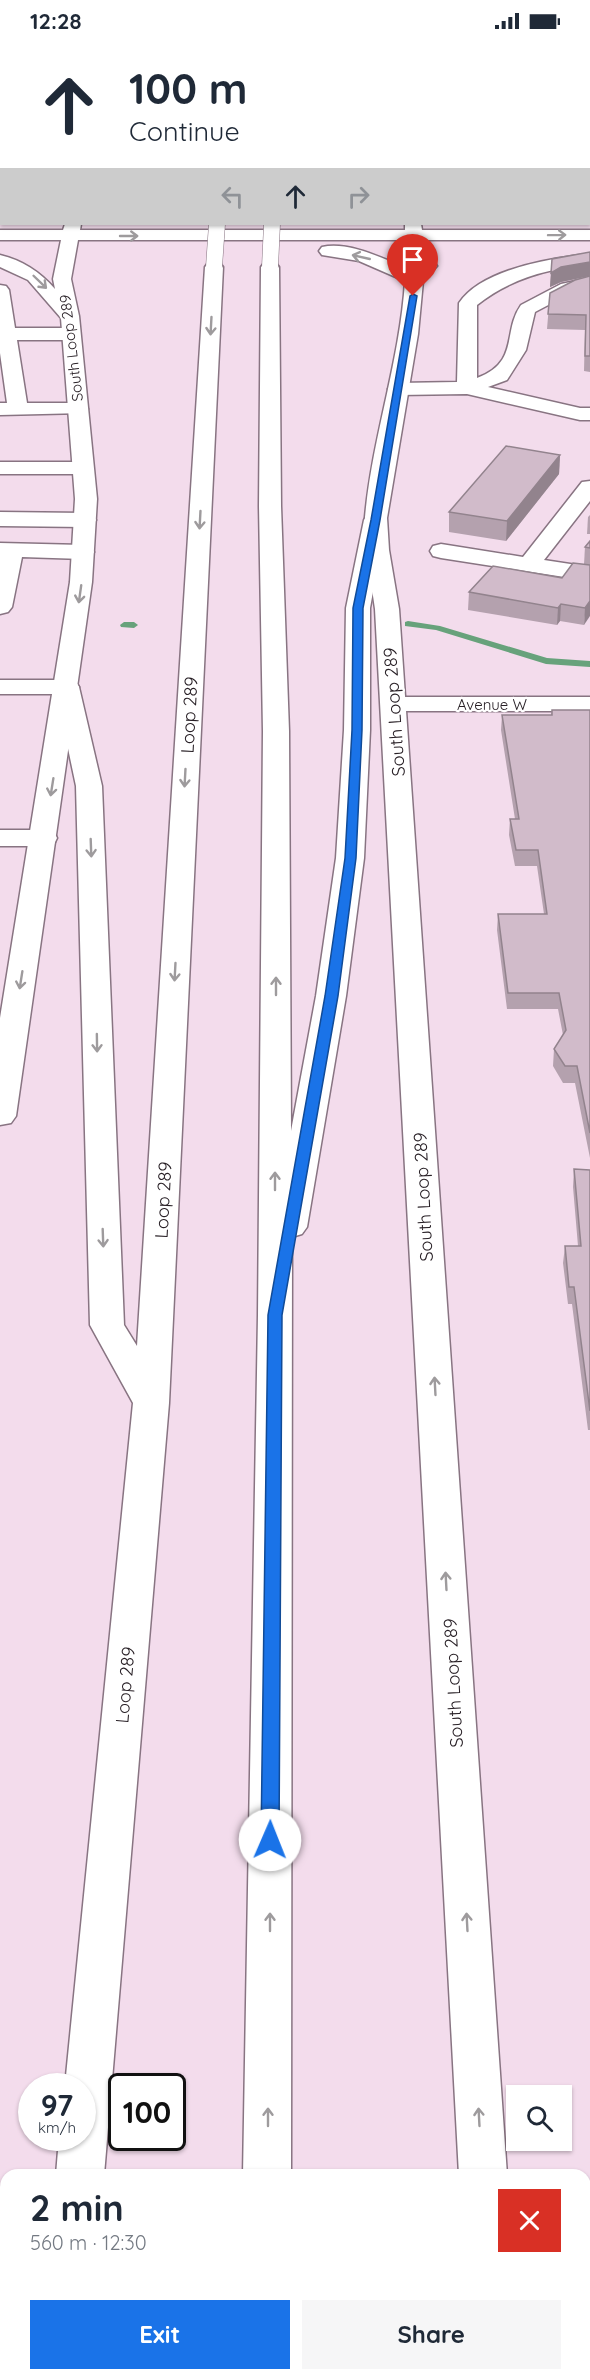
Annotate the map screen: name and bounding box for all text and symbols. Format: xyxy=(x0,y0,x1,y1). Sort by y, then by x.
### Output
text: 12:28 xyxy=(30,7,82,35)
text: 100 m xyxy=(129,62,247,115)
icon: ahead xyxy=(30,66,108,144)
text: Continue xyxy=(129,114,240,148)
icon: left xyxy=(216,180,249,213)
icon: ahead xyxy=(279,180,312,213)
icon: right xyxy=(342,180,375,213)
one-way arrow xyxy=(119,230,139,242)
one-way arrow xyxy=(547,230,567,241)
pin xyxy=(387,234,438,296)
icon: arrive xyxy=(396,243,429,276)
one-way arrow xyxy=(352,250,371,262)
one-way arrow xyxy=(32,275,47,289)
street label: South Loop 289 xyxy=(55,293,87,403)
one-way arrow xyxy=(206,315,217,335)
one-way arrow xyxy=(195,510,206,530)
one-way arrow xyxy=(74,584,85,604)
street label: South Loop 289 xyxy=(378,647,410,777)
street label: Loop 289 xyxy=(176,676,202,754)
street label: Avenue W xyxy=(457,695,527,714)
one-way arrow xyxy=(180,767,191,787)
one-way arrow xyxy=(46,777,57,796)
one-way arrow xyxy=(85,837,97,857)
one-way arrow xyxy=(169,962,180,982)
one-way arrow xyxy=(16,969,27,989)
one-way arrow xyxy=(270,976,282,996)
one-way arrow xyxy=(91,1032,102,1052)
street label: South Loop 289 xyxy=(408,1132,438,1262)
street label: Loop 289 xyxy=(150,1161,176,1239)
one-way arrow xyxy=(269,1171,281,1191)
one-way arrow xyxy=(97,1227,109,1247)
one-way arrow xyxy=(429,1376,440,1396)
one-way arrow xyxy=(441,1571,452,1591)
street label: South Loop 289 xyxy=(438,1618,468,1748)
street label: Loop 289 xyxy=(110,1646,140,1724)
position arrow xyxy=(238,1808,302,1872)
one-way arrow xyxy=(264,1912,276,1932)
one-way arrow xyxy=(462,1912,473,1932)
speed limit sign: 100 xyxy=(108,2073,186,2151)
map controls xyxy=(506,2085,572,2151)
button: search xyxy=(506,2085,572,2151)
text: 97 xyxy=(41,2086,73,2124)
one-way arrow xyxy=(262,2107,274,2127)
one-way arrow xyxy=(473,2107,484,2127)
text: km/h xyxy=(38,2118,76,2137)
text: 2 min xyxy=(30,2185,124,2230)
button: close xyxy=(498,2189,561,2252)
text: 560 m · 12:30 xyxy=(30,2230,147,2255)
button: Exit xyxy=(30,2300,290,2369)
button: Share xyxy=(302,2300,561,2369)

